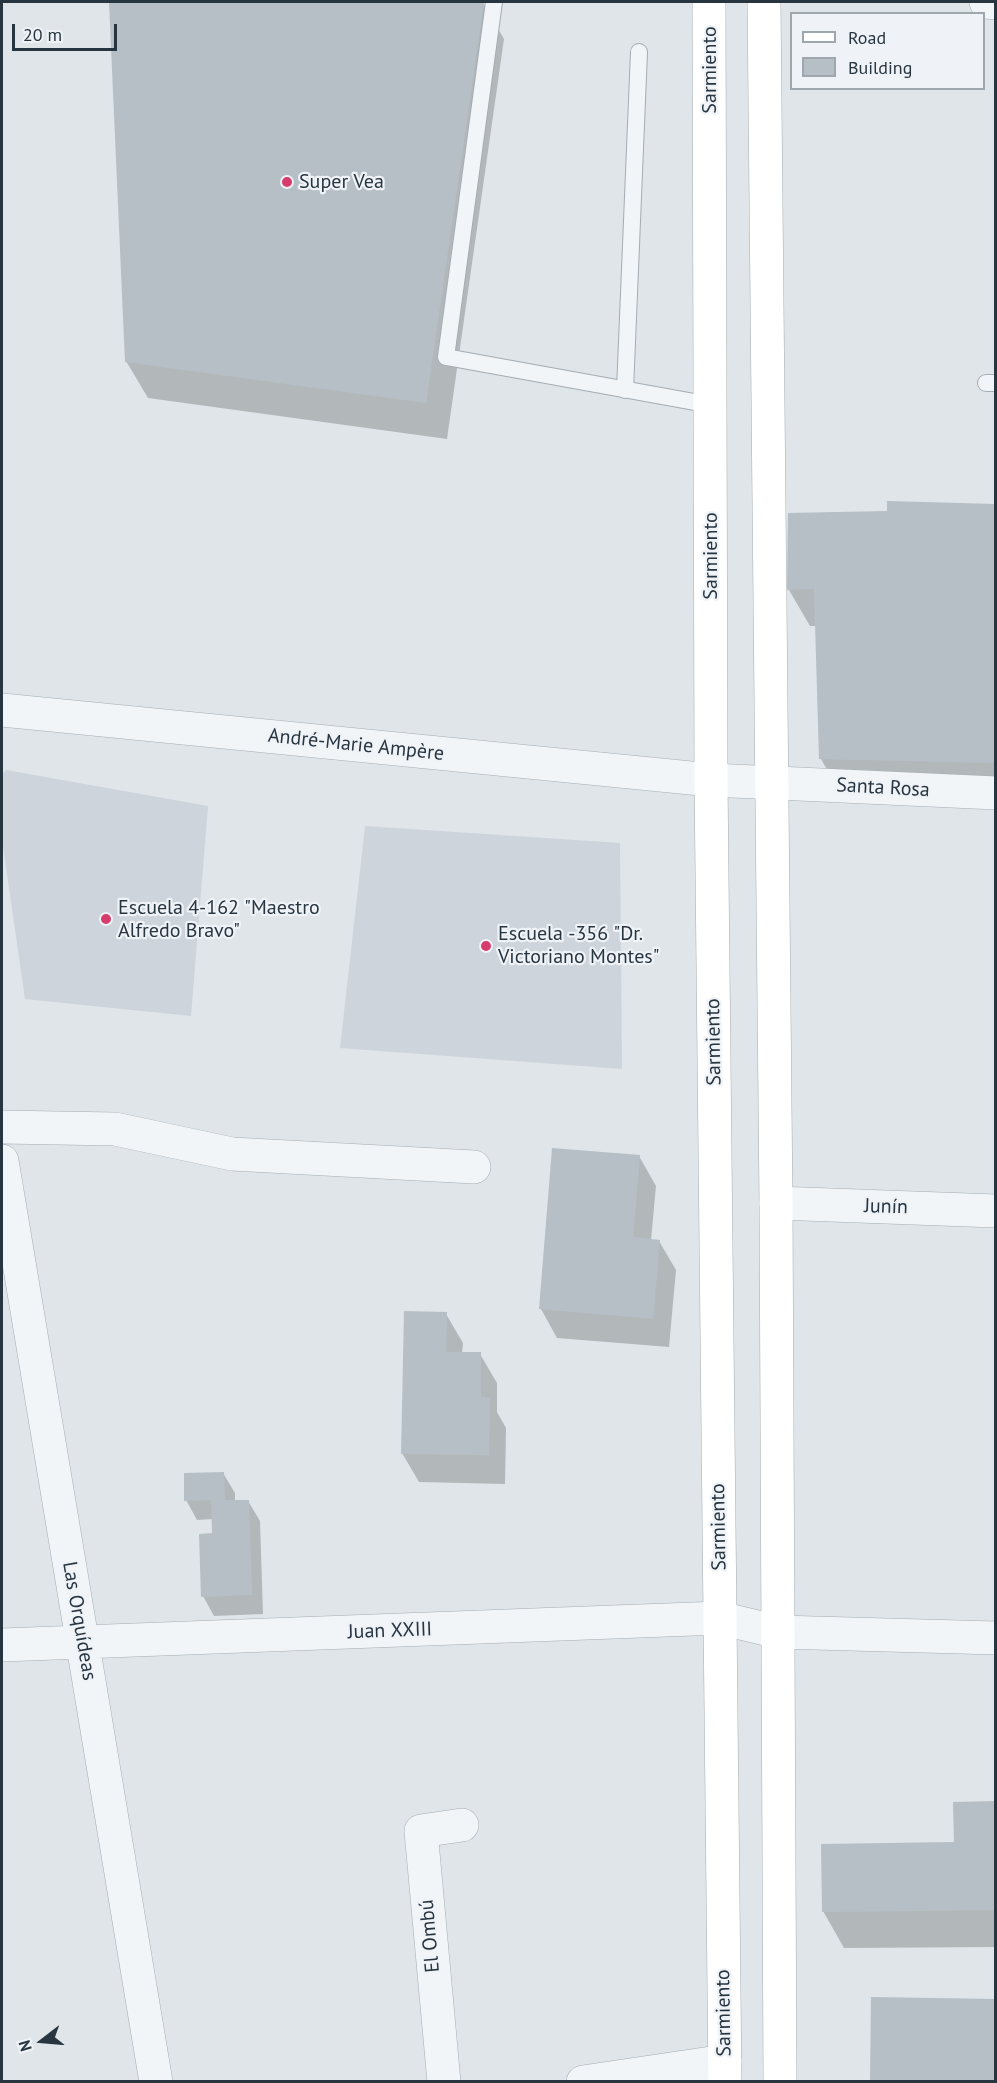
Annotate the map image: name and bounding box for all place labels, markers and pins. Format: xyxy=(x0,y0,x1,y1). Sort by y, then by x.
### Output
place label: Super Vea xyxy=(299,170,384,194)
marker: Super Vea xyxy=(280,175,294,189)
place label: Escuela 4-162 "Maestro Alfredo Bravo" xyxy=(118,896,320,943)
marker: Escuela 4-162 "Maestro Alfredo Bravo" xyxy=(99,912,113,926)
place label: Escuela -356 "Dr. Victoriano Montes" xyxy=(498,922,659,969)
marker: Escuela -356 "Dr. Victoriano Montes" xyxy=(479,939,493,953)

